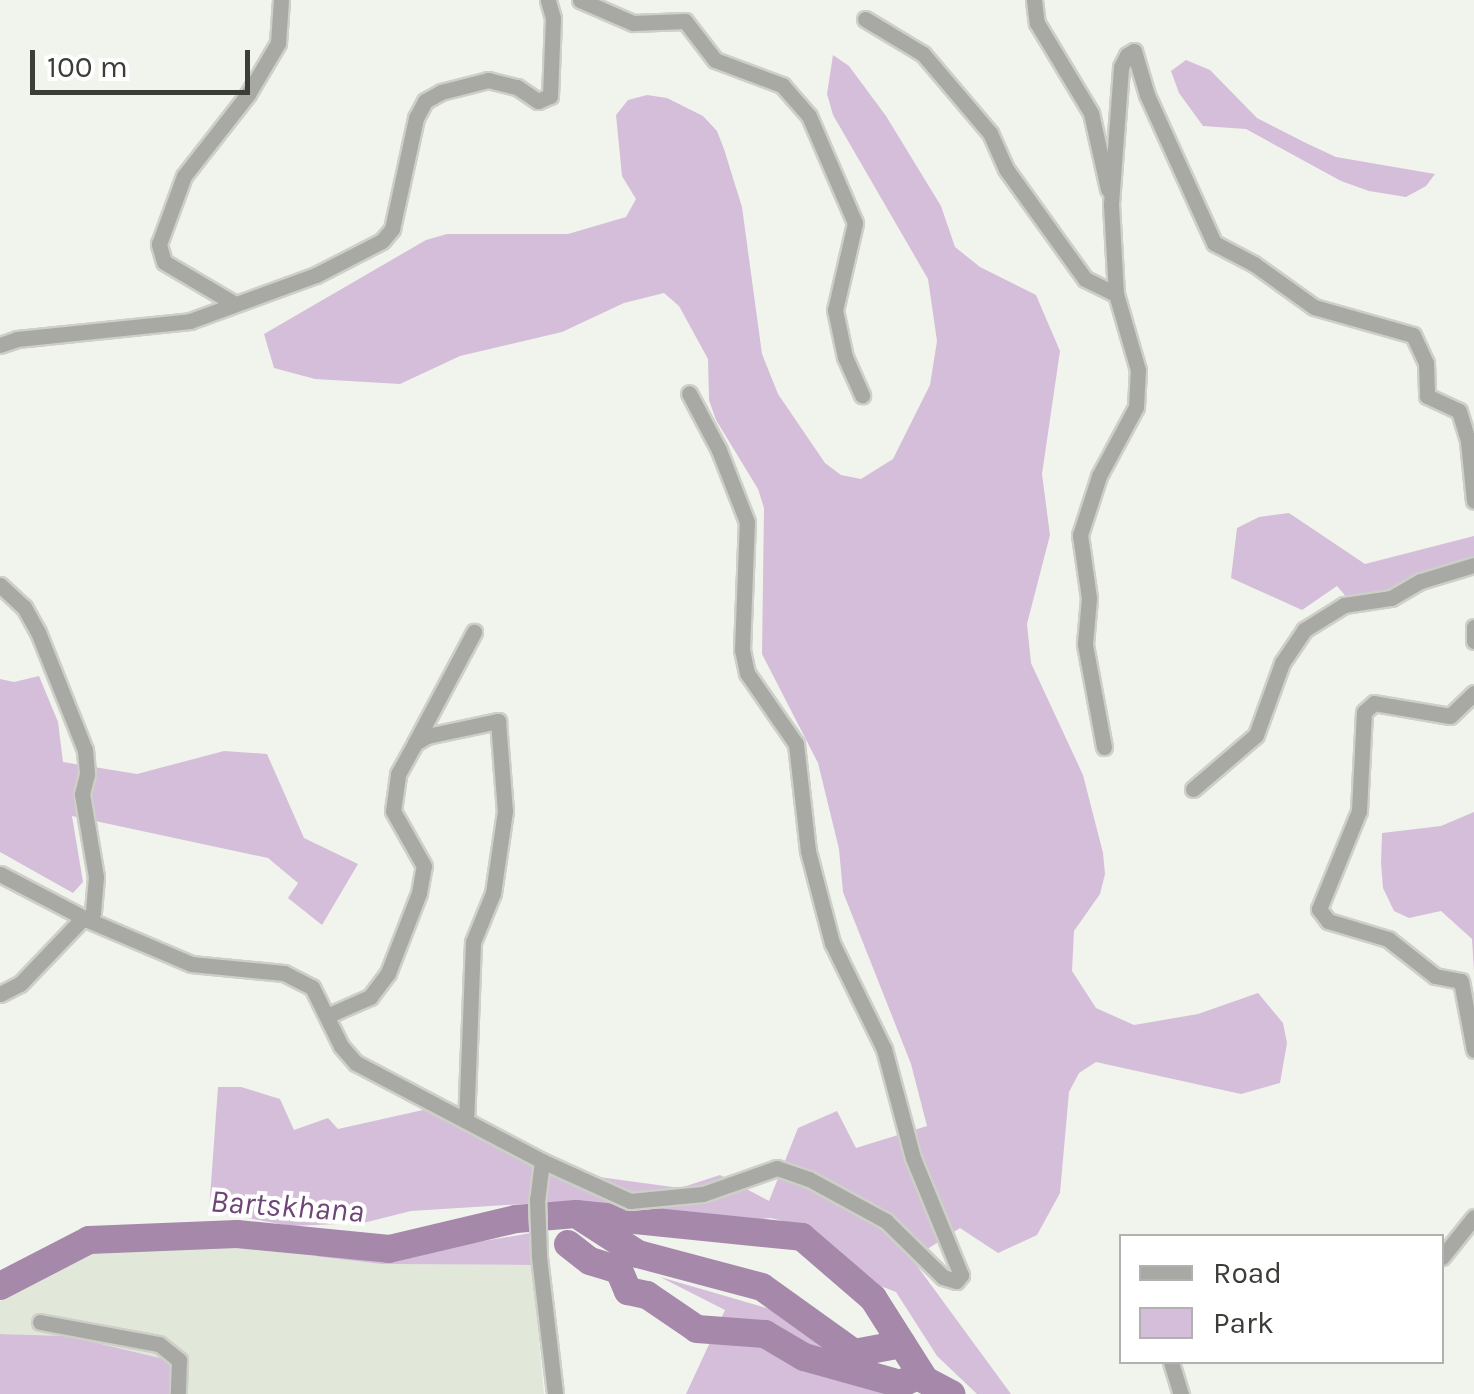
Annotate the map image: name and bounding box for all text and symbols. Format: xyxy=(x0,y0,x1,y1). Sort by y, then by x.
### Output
scale bar xyxy=(35,30,255,92)
text: 100 m xyxy=(47,49,128,85)
water label: Bartskhana xyxy=(209,1182,365,1232)
legend xyxy=(1119,1234,1444,1364)
text: Road xyxy=(1213,1255,1282,1291)
text: Park xyxy=(1213,1305,1274,1341)

